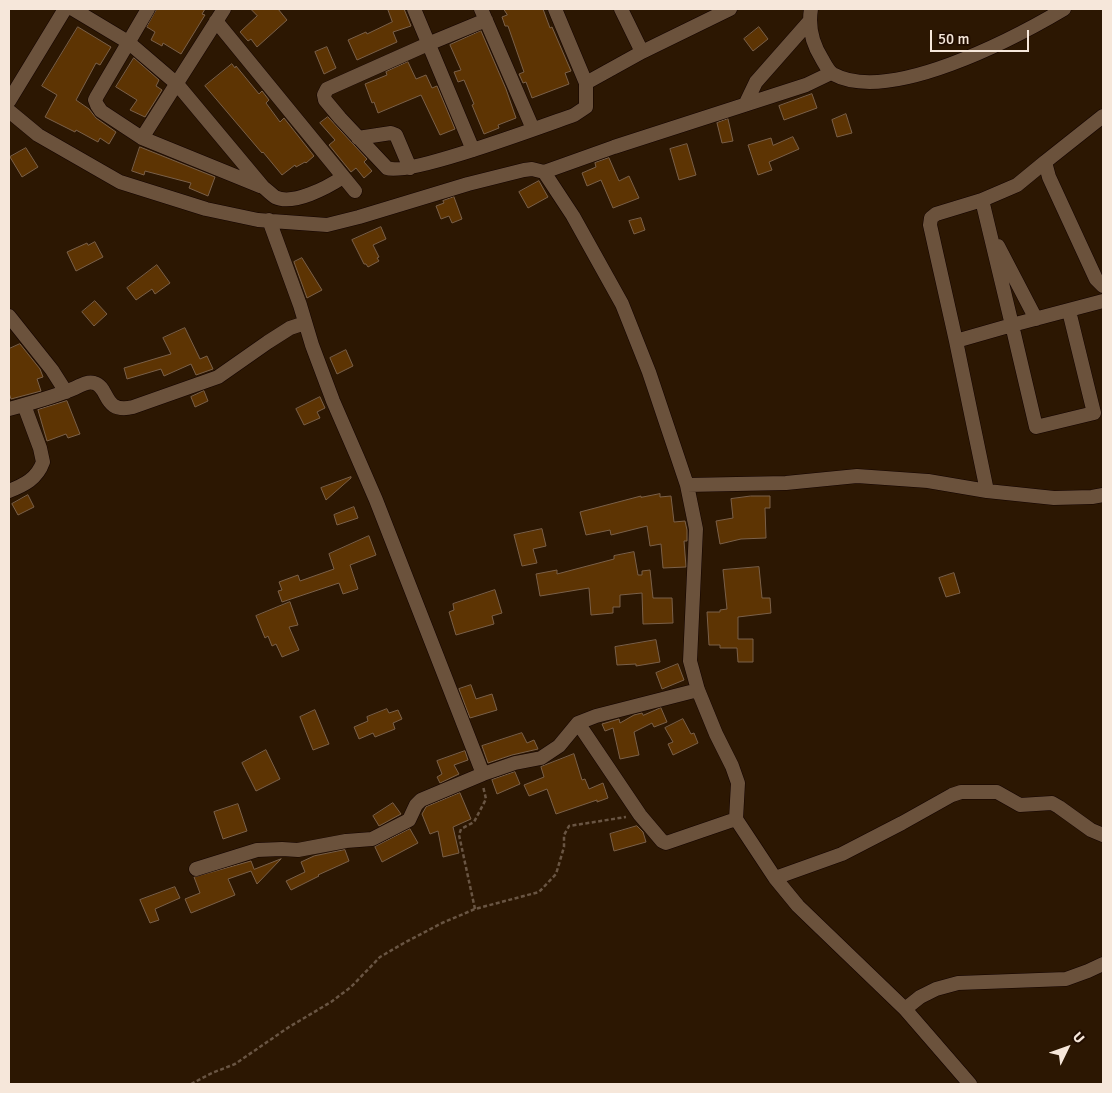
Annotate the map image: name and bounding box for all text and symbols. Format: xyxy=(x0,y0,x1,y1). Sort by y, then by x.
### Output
scale bar xyxy=(932,20,1031,52)
text: 50 m xyxy=(938,30,969,48)
north arrow xyxy=(1042,1023,1092,1073)
text: U xyxy=(1069,1028,1088,1047)

